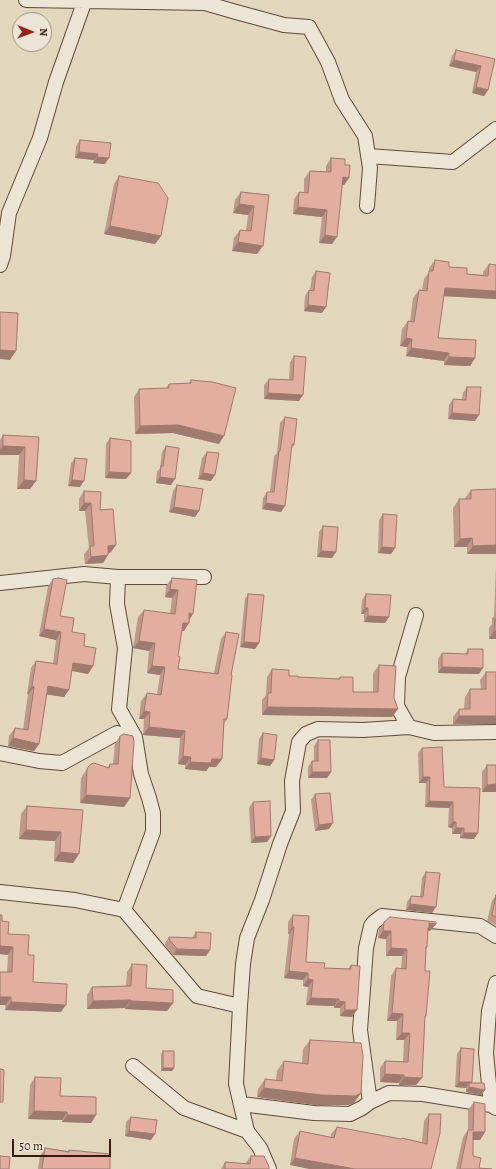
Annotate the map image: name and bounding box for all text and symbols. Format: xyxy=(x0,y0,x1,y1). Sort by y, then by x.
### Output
north arrow xyxy=(12,12,52,52)
text: N xyxy=(36,28,51,36)
scale bar xyxy=(14,1131,113,1157)
text: 50 m xyxy=(19,1138,43,1154)

